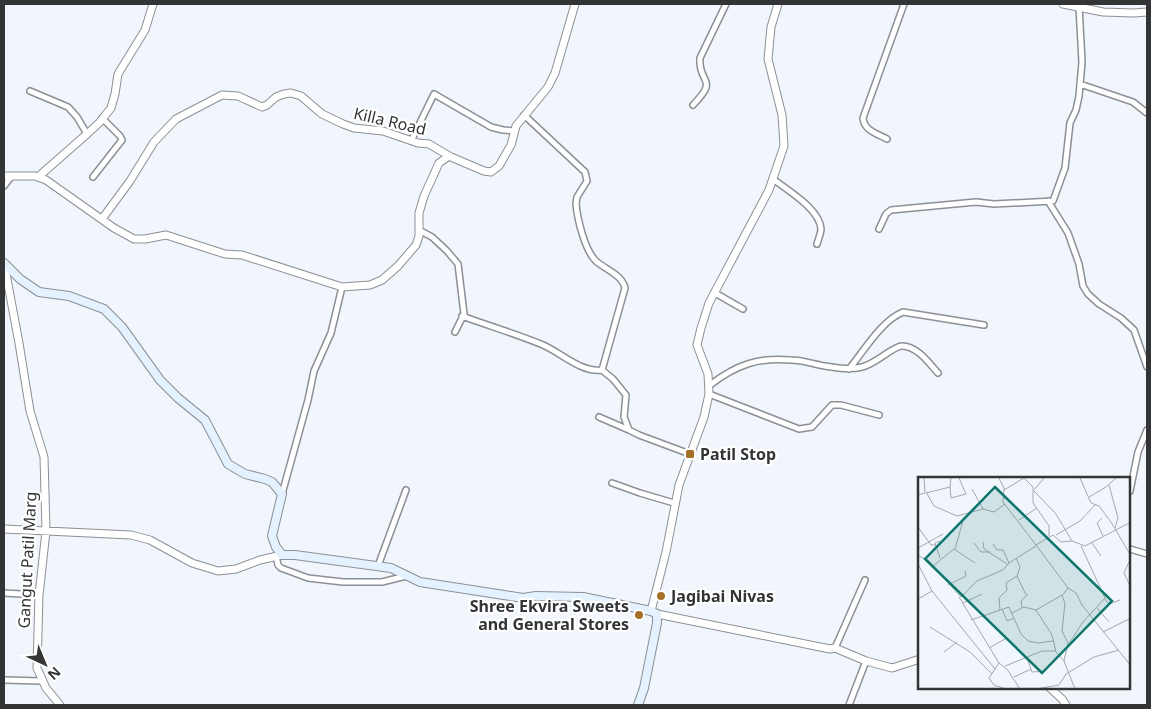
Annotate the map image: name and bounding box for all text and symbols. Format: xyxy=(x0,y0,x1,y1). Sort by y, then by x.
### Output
street label: Killa Road xyxy=(352,102,428,140)
place label: Patil Stop xyxy=(700,443,776,465)
marker: Patil Stop xyxy=(684,448,696,460)
inset map xyxy=(918,477,1131,689)
street label: Gangut Patil Marg xyxy=(12,491,42,629)
place label: Jagibai Nivas xyxy=(669,585,774,607)
marker: Jagibai Nivas xyxy=(655,590,667,602)
place label: Shree Ekvira Sweets and General Stores xyxy=(470,595,629,635)
marker: Shree Ekvira Sweets and General Stores xyxy=(633,609,645,621)
north arrow xyxy=(20,639,70,689)
text: N xyxy=(44,663,65,685)

